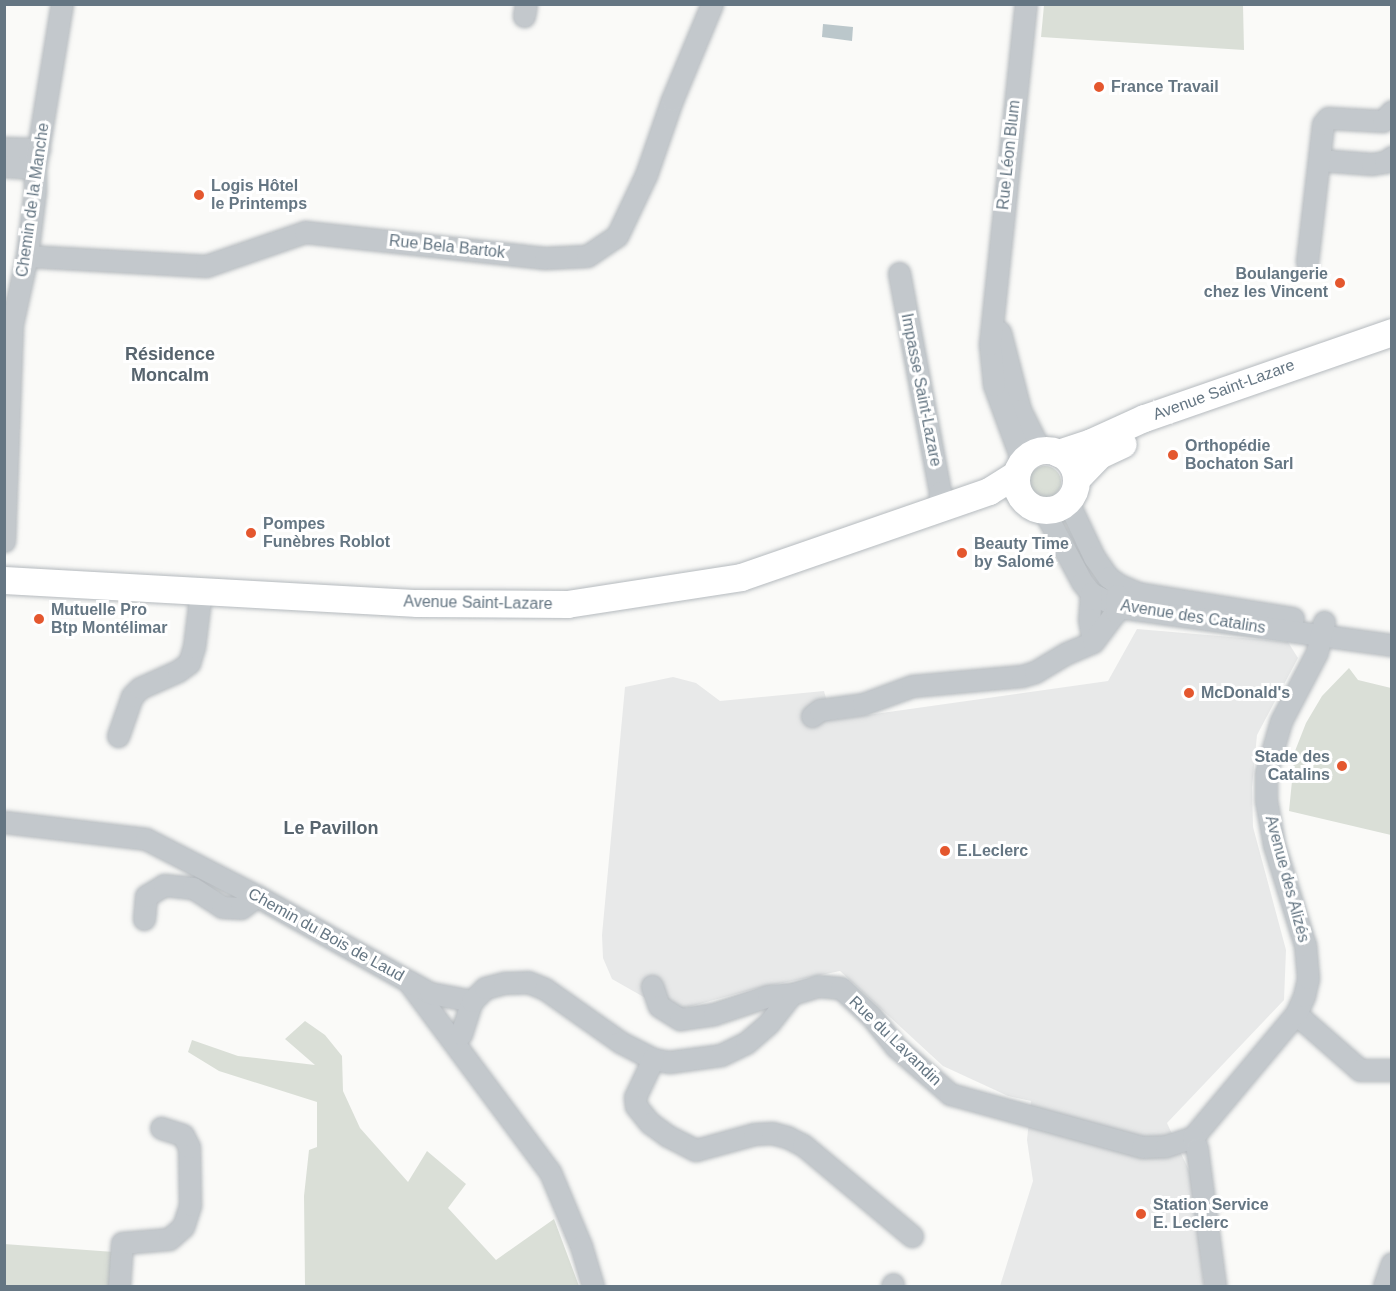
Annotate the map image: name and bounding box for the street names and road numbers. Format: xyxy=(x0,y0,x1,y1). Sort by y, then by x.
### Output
street label: Rue Léon Blum xyxy=(994,99,1024,211)
street label: Chemin de la Manche xyxy=(13,122,53,278)
street label: Rue Bela Bartok xyxy=(388,231,506,263)
street label: Impasse Saint-Lazare xyxy=(897,312,945,468)
street label: Avenue Saint-Lazare xyxy=(1151,355,1297,425)
street label: Avenue Saint-Lazare xyxy=(403,592,553,614)
street label: Avenue des Catalins xyxy=(1119,596,1267,638)
street label: Avenue des Alizés xyxy=(1261,813,1313,945)
street label: Chemin du Bois de Laud xyxy=(245,884,407,986)
street label: Rue du Lavandin xyxy=(845,992,945,1090)

